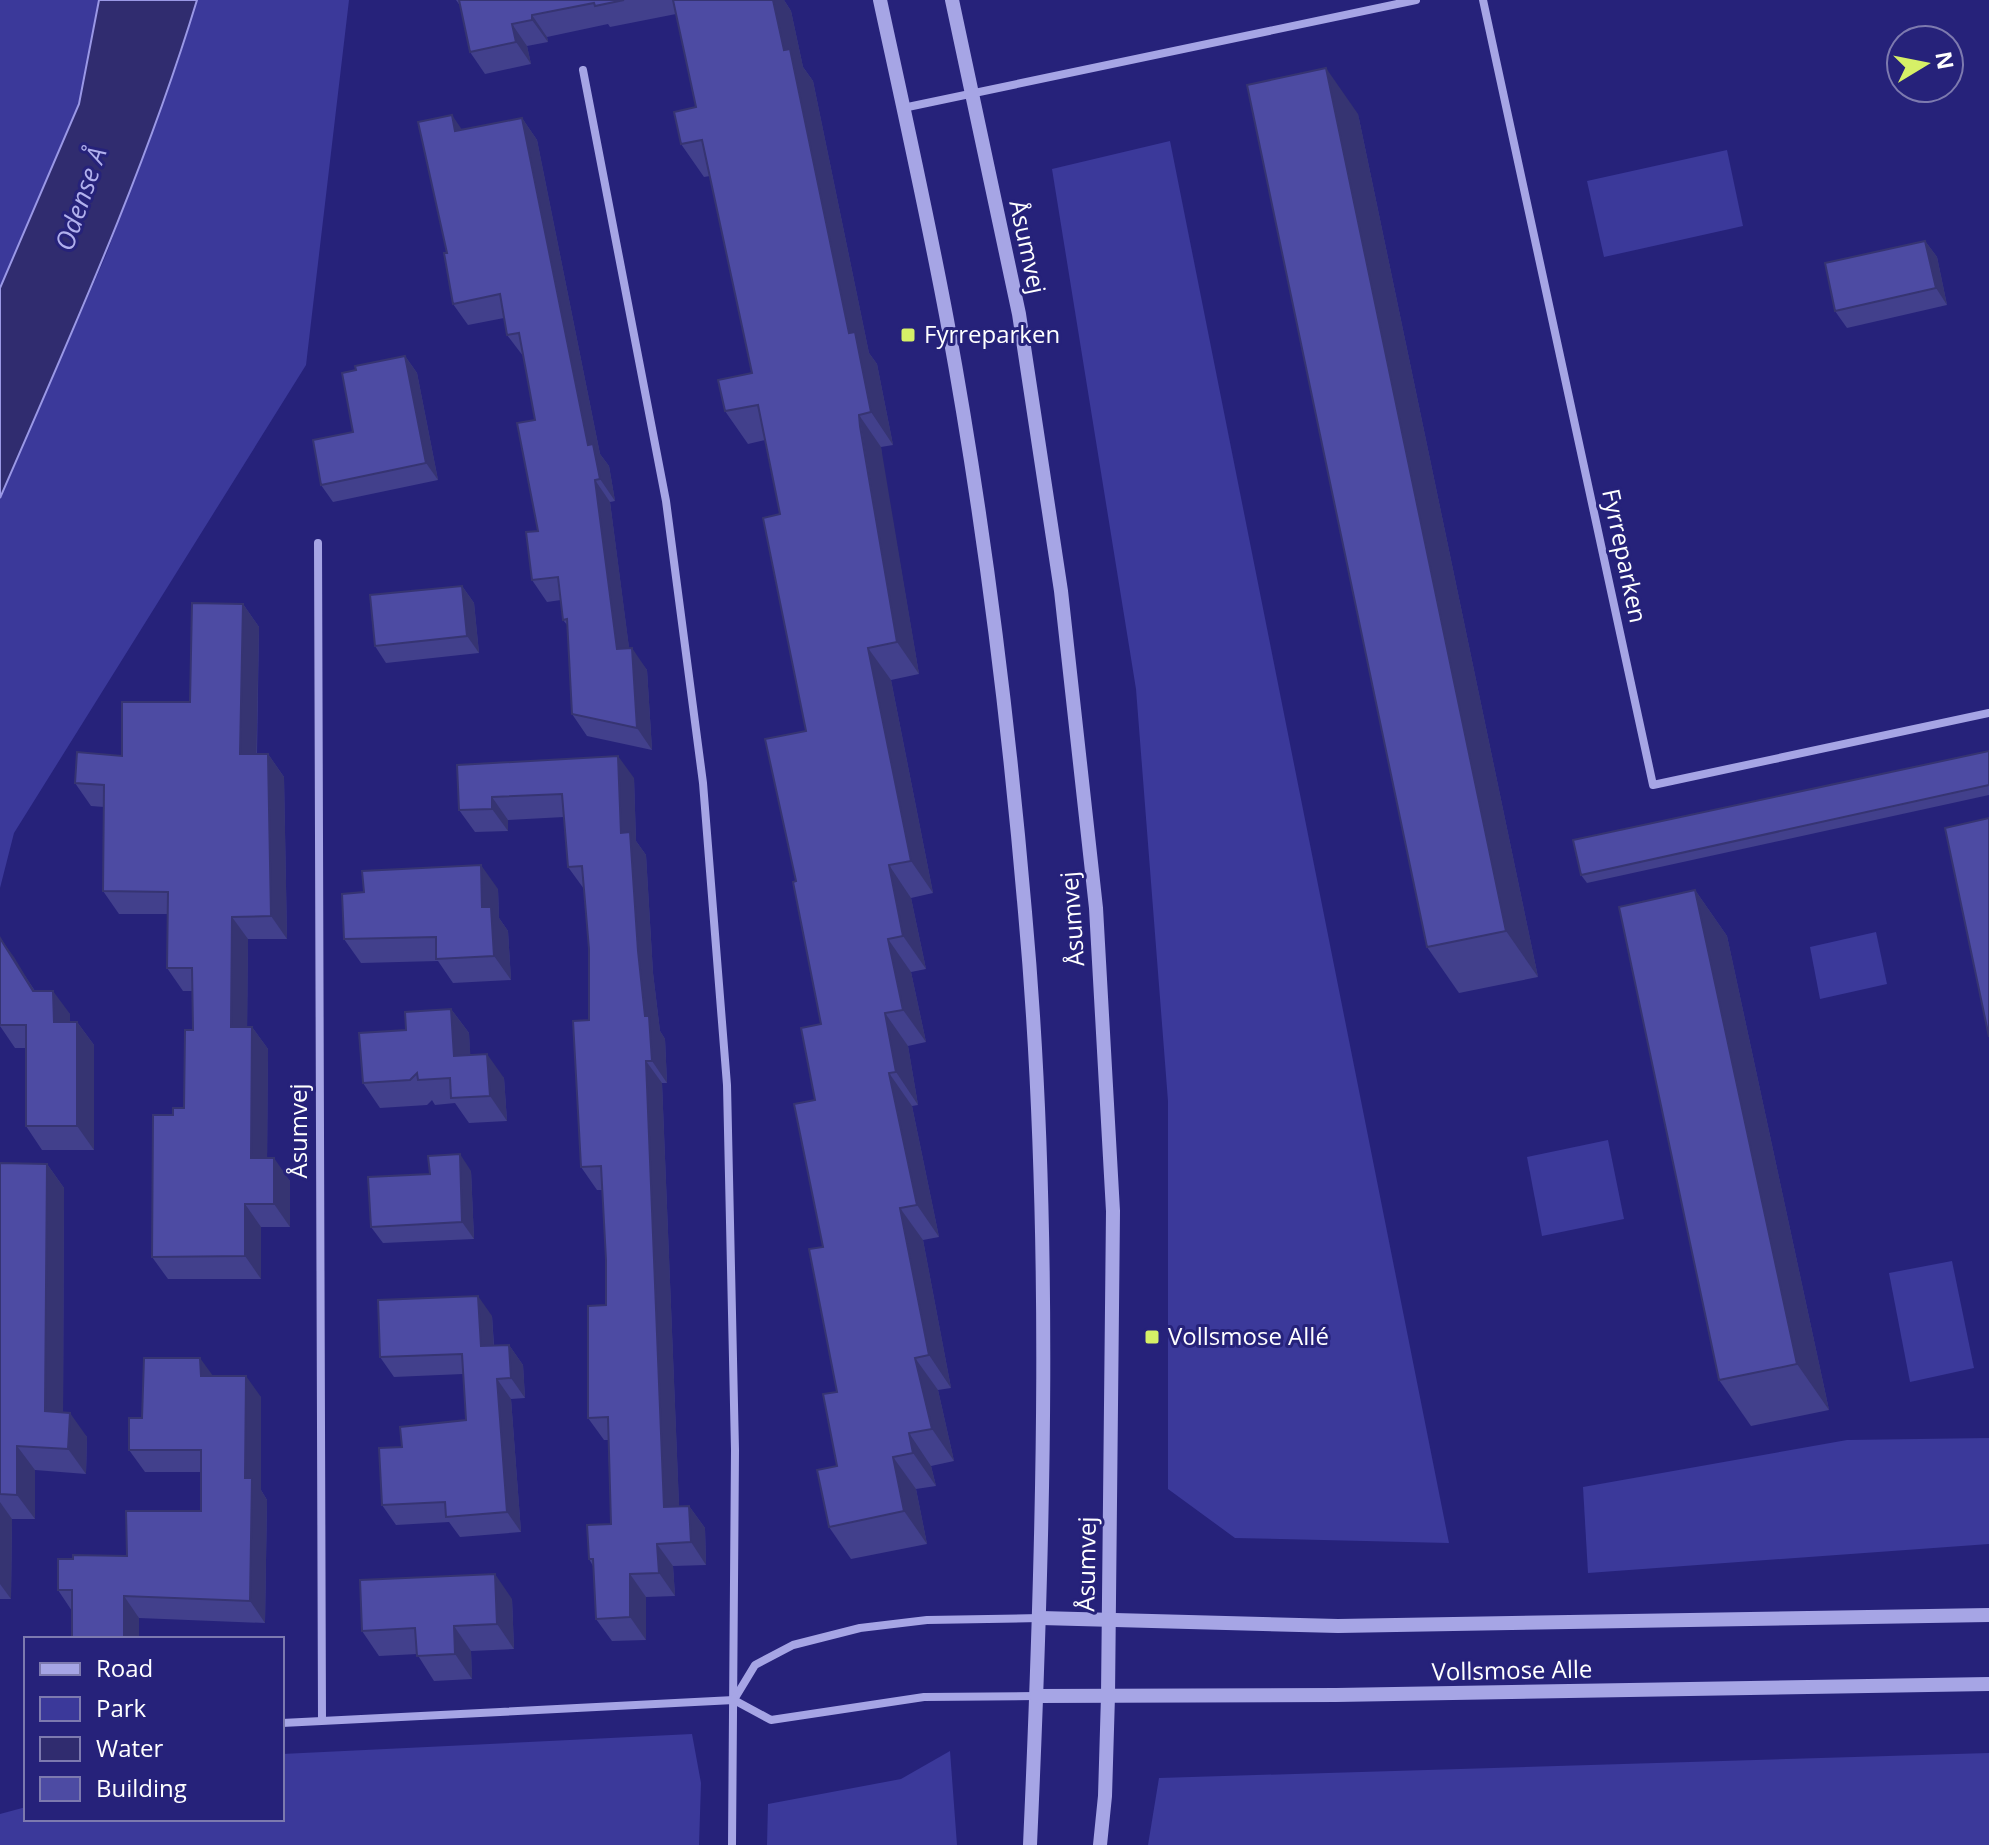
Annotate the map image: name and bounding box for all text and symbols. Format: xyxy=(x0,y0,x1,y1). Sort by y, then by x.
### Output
north arrow xyxy=(1885,24,1965,104)
text: N xyxy=(1929,49,1962,72)
water label: Odense Å xyxy=(46,142,115,255)
street label: Åsumvej xyxy=(1002,197,1054,297)
place label: Fyrreparken xyxy=(924,317,1060,350)
marker: Fyrreparken xyxy=(899,326,917,344)
street label: Fyrreparken xyxy=(1595,486,1656,626)
street label: Åsumvej xyxy=(1052,871,1091,968)
street label: Åsumvej xyxy=(281,1083,314,1179)
place label: Vollsmose Allé xyxy=(1168,1319,1329,1352)
marker: Vollsmose Allé xyxy=(1143,1328,1161,1346)
street label: Åsumvej xyxy=(1068,1516,1103,1612)
legend xyxy=(24,1637,284,1821)
text: Road xyxy=(96,1651,153,1684)
street label: Vollsmose Alle xyxy=(1431,1652,1593,1687)
text: Park xyxy=(96,1691,147,1724)
text: Water xyxy=(96,1731,164,1764)
text: Building xyxy=(96,1771,187,1804)

